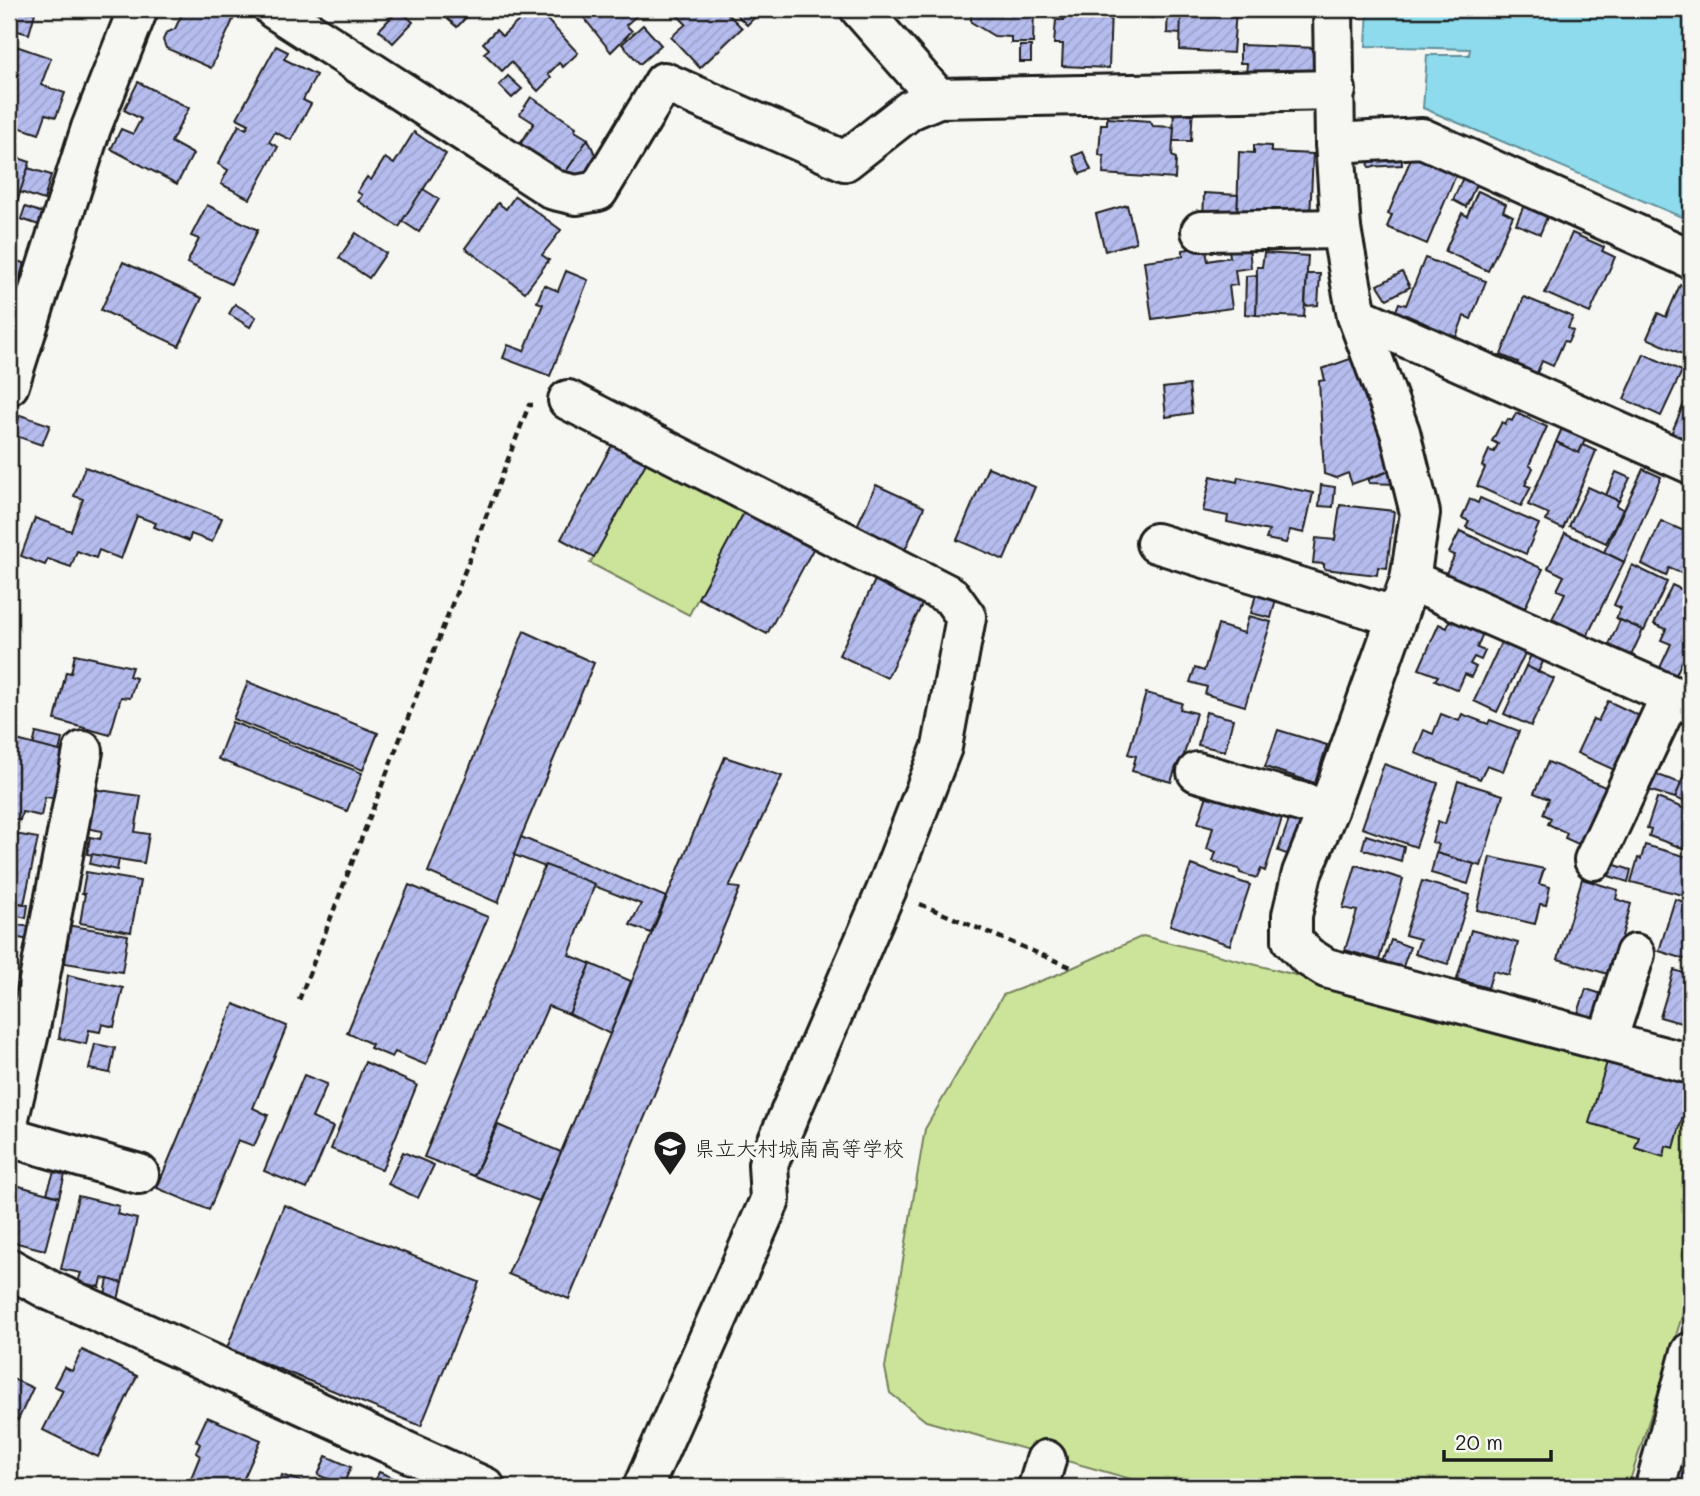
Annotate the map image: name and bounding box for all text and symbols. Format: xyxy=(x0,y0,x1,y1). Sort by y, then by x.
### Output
school or university icon: 県立大村城南高等学校 xyxy=(651,1128,689,1177)
place label: 県立大村城南高等学校 xyxy=(694,1134,904,1161)
scale bar xyxy=(1444,1419,1551,1463)
text: 20 m xyxy=(1455,1428,1503,1455)

